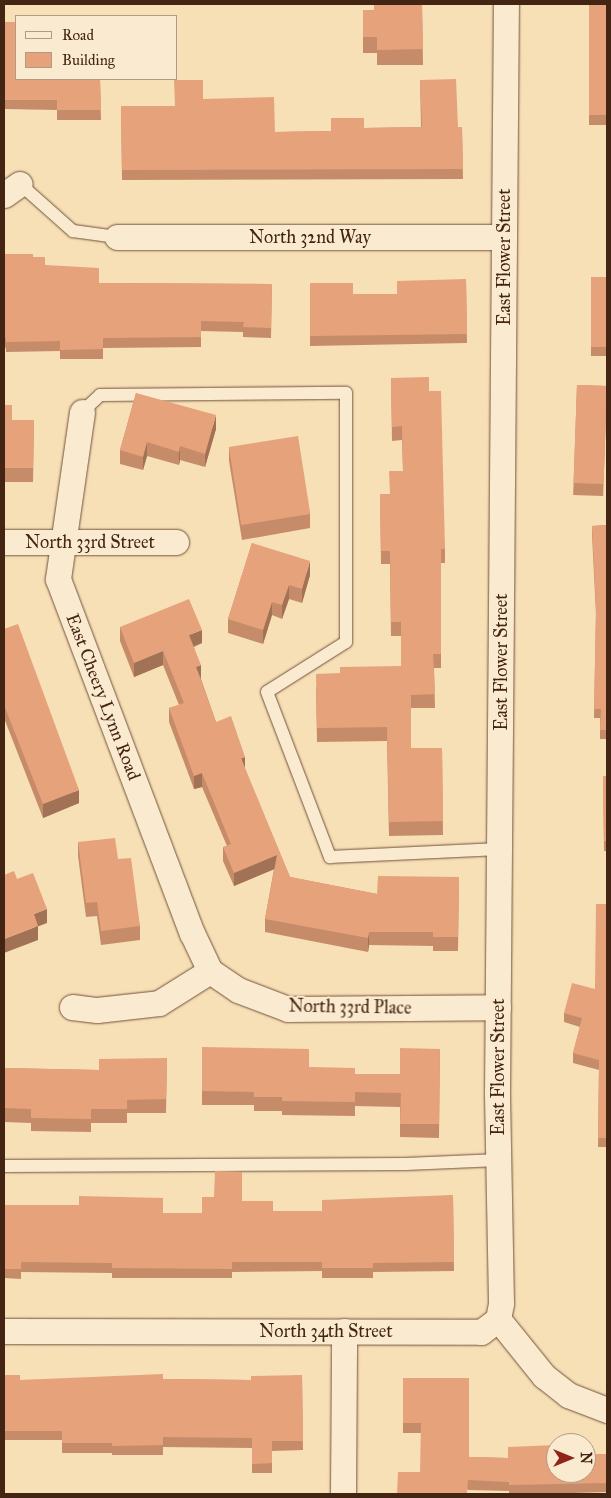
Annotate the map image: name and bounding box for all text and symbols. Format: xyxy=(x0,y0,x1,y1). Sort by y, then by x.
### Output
legend xyxy=(15,15,178,80)
text: Road xyxy=(62,26,94,44)
text: Building xyxy=(62,51,115,69)
street label: East Flower Street xyxy=(493,188,515,326)
street label: North 32nd Way xyxy=(249,226,371,248)
street label: North 33rd Street xyxy=(25,531,155,553)
street label: East Flower Street xyxy=(490,593,512,731)
street label: East Cheery Lynn Road xyxy=(61,611,145,783)
street label: North 33rd Place xyxy=(288,995,412,1019)
street label: East Flower Street xyxy=(487,998,509,1136)
street label: North 34th Street xyxy=(259,1320,393,1342)
north arrow xyxy=(546,1433,596,1483)
text: N xyxy=(577,1452,594,1464)

